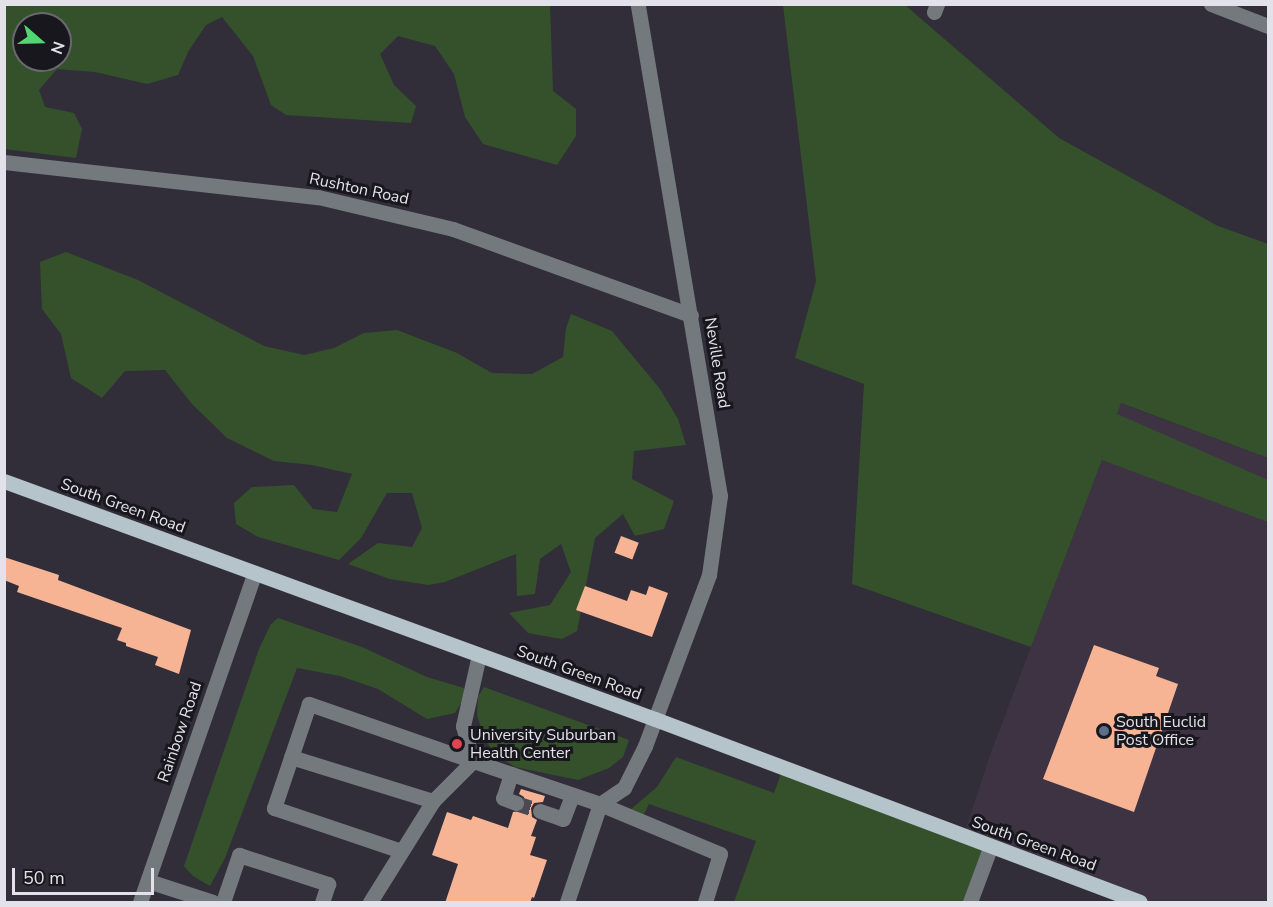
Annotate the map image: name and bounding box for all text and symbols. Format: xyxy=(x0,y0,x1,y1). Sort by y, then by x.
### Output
north arrow xyxy=(12,12,72,72)
text: N xyxy=(45,38,69,57)
street label: Rushton Road xyxy=(307,169,411,209)
street label: Neville Road xyxy=(700,316,734,410)
street label: South Green Road xyxy=(58,475,188,537)
street label: South Green Road xyxy=(514,642,644,704)
street label: Rainbow Road xyxy=(154,679,206,785)
place label: South Euclid Post Office xyxy=(1116,712,1206,750)
marker: South Euclid Post Office xyxy=(1097,724,1111,738)
place label: University Suburban Health Center xyxy=(470,725,616,763)
marker: University Suburban Health Center xyxy=(448,735,466,753)
street label: South Green Road xyxy=(969,813,1099,875)
scale bar xyxy=(15,856,158,894)
text: 50 m xyxy=(23,866,65,890)

